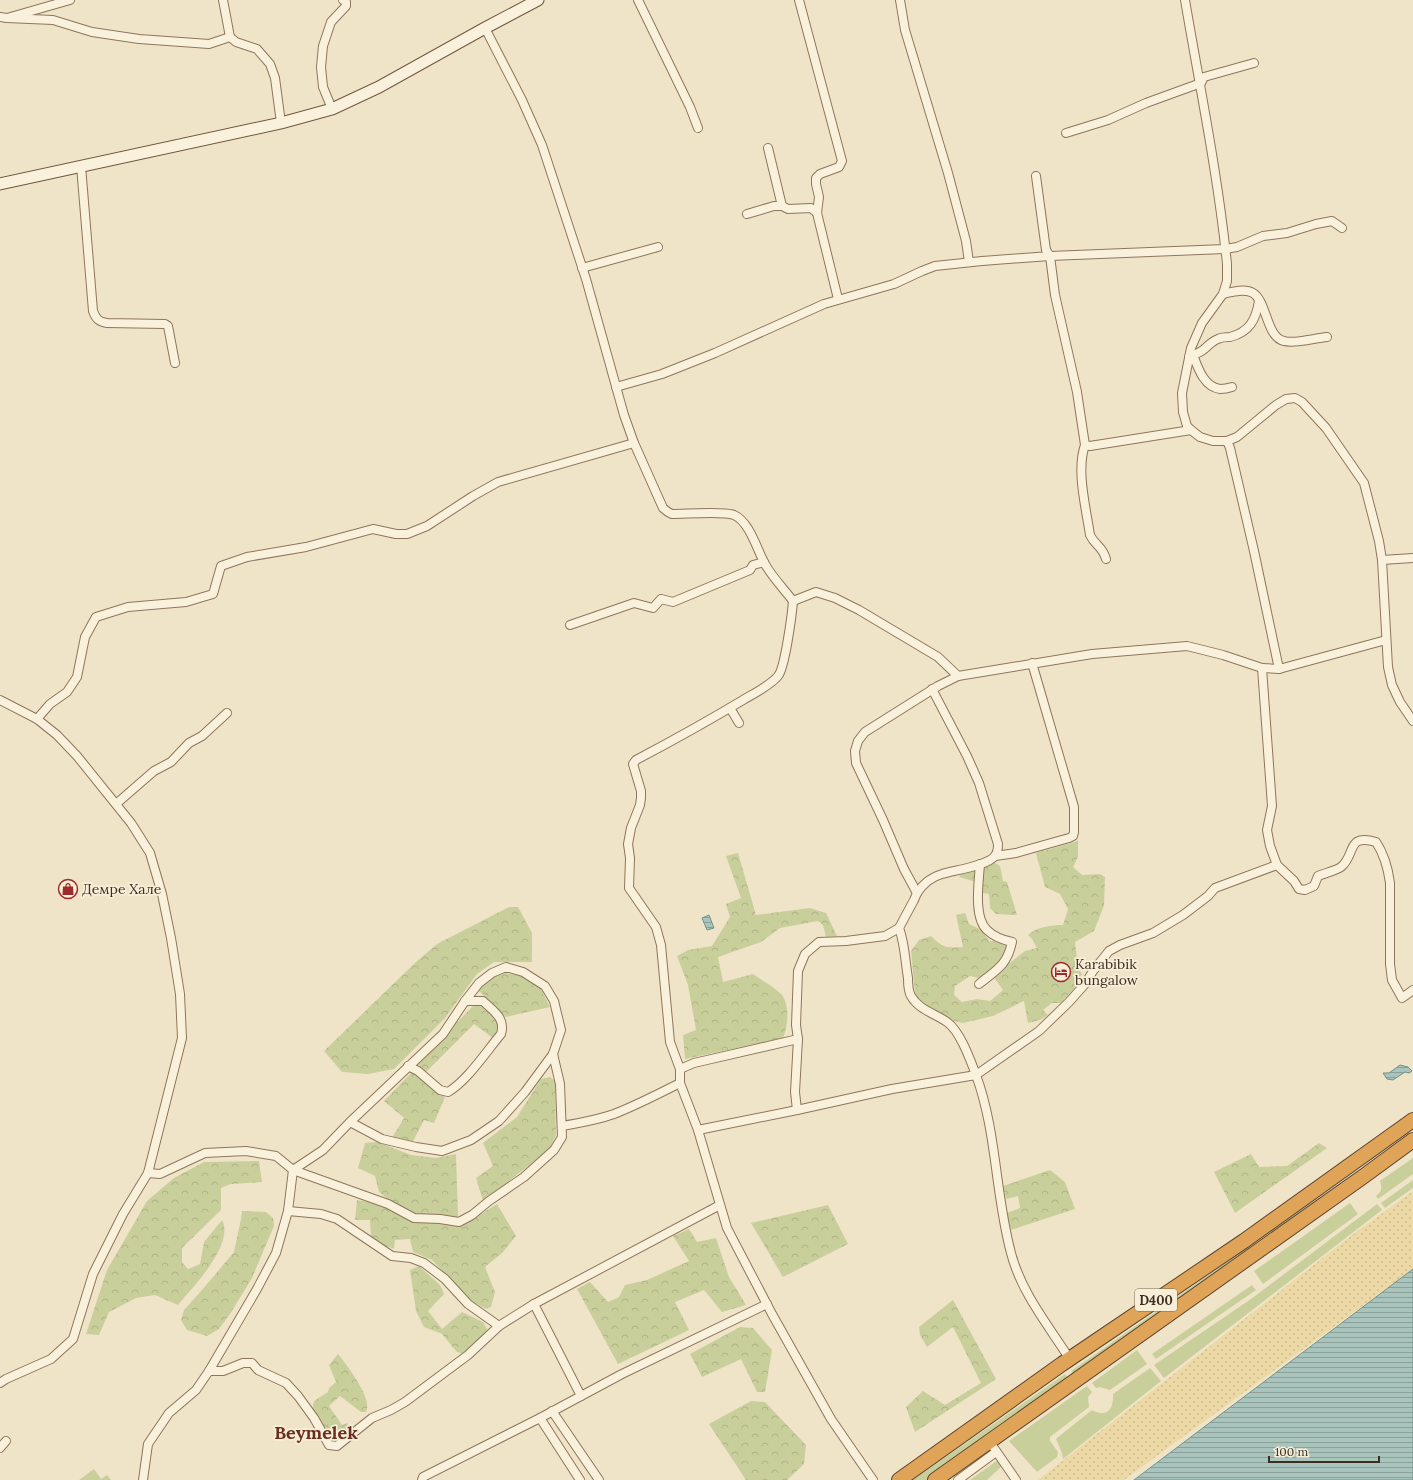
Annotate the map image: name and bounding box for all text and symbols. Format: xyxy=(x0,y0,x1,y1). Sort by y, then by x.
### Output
shop icon: Демре Хале xyxy=(57,878,79,900)
place label: Демре Хале xyxy=(82,880,162,898)
place label: Karabibik bungalow xyxy=(1075,955,1139,989)
hotel icon: Karabibik bungalow xyxy=(1050,961,1072,983)
road number: D400 xyxy=(1135,1289,1177,1311)
district label: Beymelek xyxy=(274,1421,358,1444)
scale bar xyxy=(1269,1438,1379,1464)
text: 100 m xyxy=(1275,1444,1308,1459)

